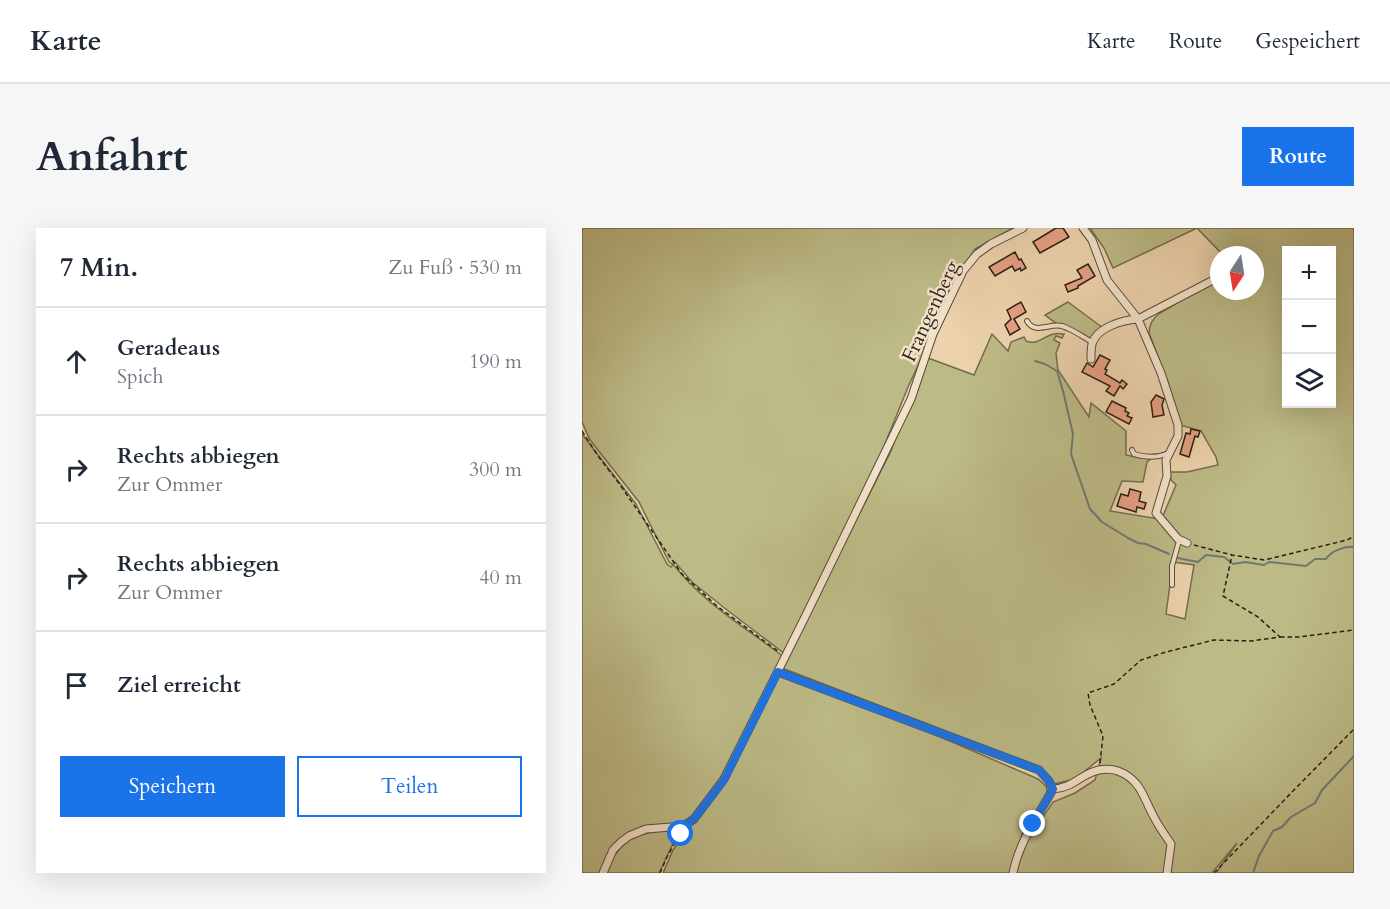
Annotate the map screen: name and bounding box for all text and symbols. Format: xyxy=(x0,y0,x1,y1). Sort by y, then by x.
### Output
text: Karte xyxy=(30,22,102,60)
text: Karte xyxy=(1087,27,1136,56)
text: Route xyxy=(1169,27,1222,56)
text: Gespeichert xyxy=(1255,27,1360,56)
button: Route xyxy=(1242,127,1354,186)
text: Anfahrt xyxy=(36,128,188,185)
north arrow xyxy=(1210,246,1264,300)
map controls xyxy=(1282,246,1336,408)
button: + xyxy=(1282,246,1336,300)
text: 7 Min. xyxy=(60,250,138,285)
text: Zu Fuß · 530 m xyxy=(388,254,522,281)
street label: Frangenberg xyxy=(895,256,966,366)
button: − xyxy=(1282,300,1336,354)
text: Geradeaus xyxy=(117,333,220,363)
icon: ahead xyxy=(60,345,93,378)
text: 190 m xyxy=(469,348,522,375)
button: layers xyxy=(1282,354,1336,408)
text: Spich xyxy=(117,363,163,390)
text: Rechts abbiegen xyxy=(117,441,280,471)
icon: right xyxy=(60,453,93,486)
text: 300 m xyxy=(469,456,522,483)
text: Zur Ommer xyxy=(117,471,222,498)
text: Rechts abbiegen xyxy=(117,549,280,579)
icon: right xyxy=(60,561,93,594)
text: 40 m xyxy=(479,564,522,591)
text: Zur Ommer xyxy=(117,579,222,606)
icon: arrive xyxy=(60,669,93,702)
text: Ziel erreicht xyxy=(117,670,241,700)
button: Speichern xyxy=(60,756,285,817)
button: Teilen xyxy=(297,756,522,817)
route end xyxy=(1019,810,1045,836)
route start xyxy=(667,820,693,846)

